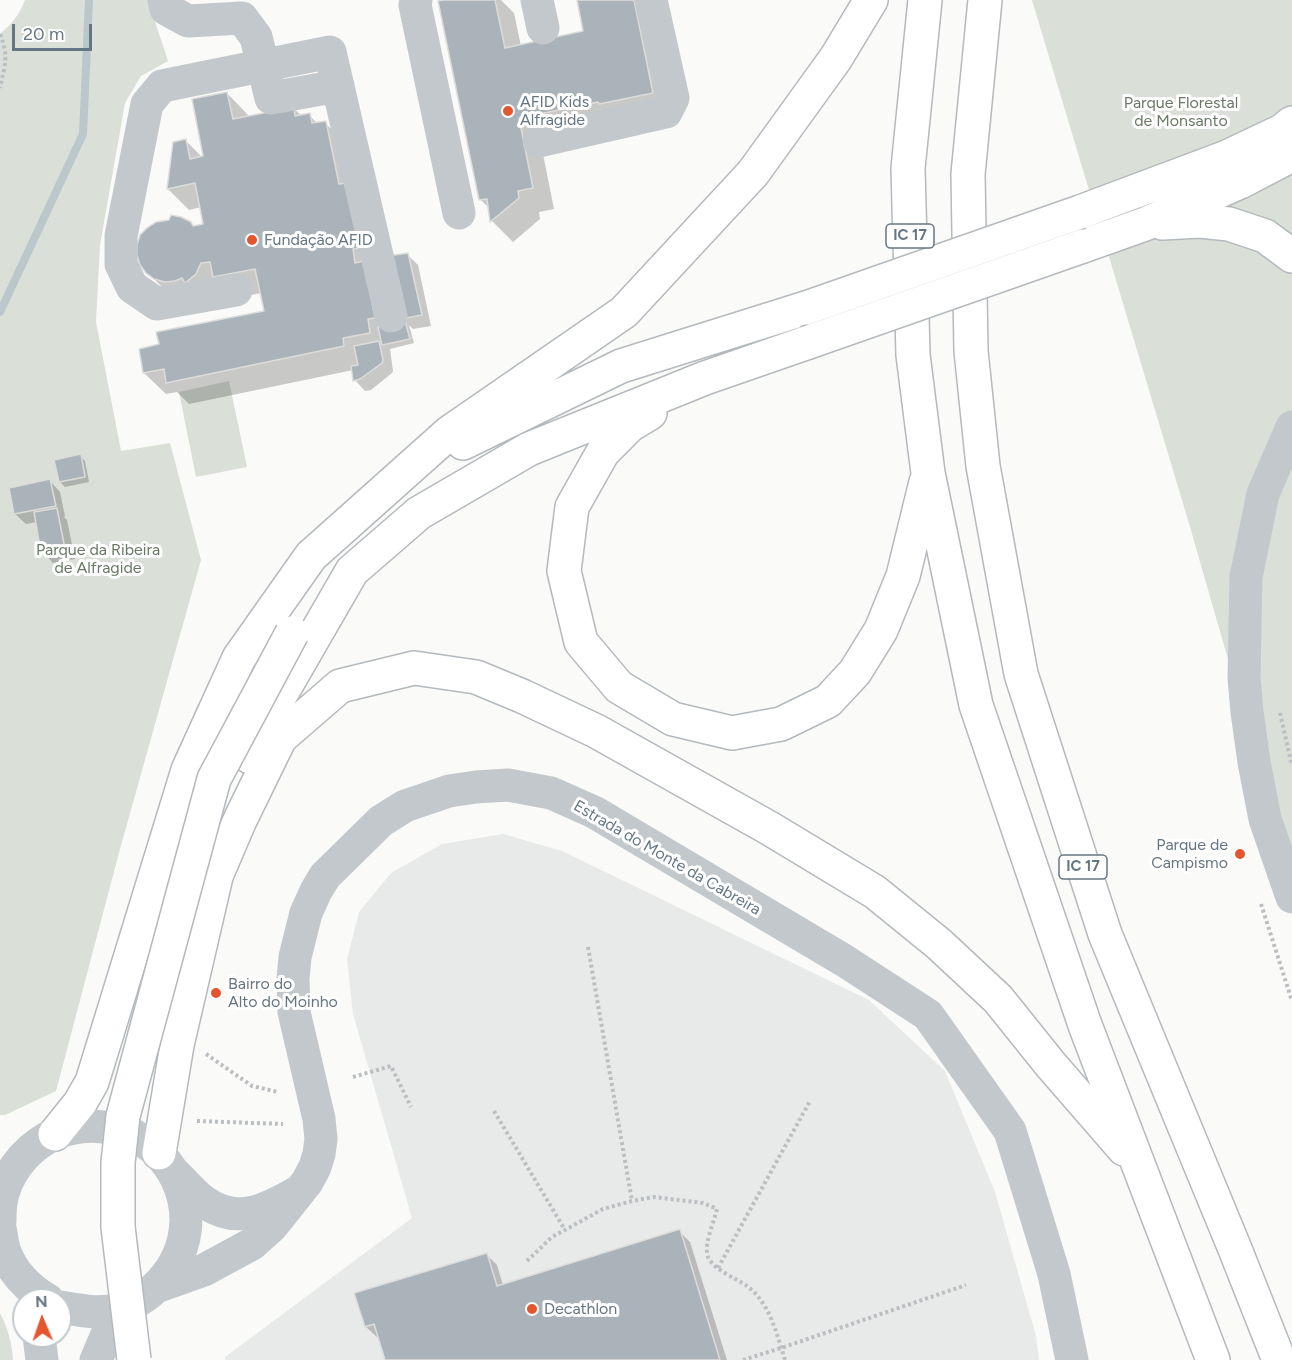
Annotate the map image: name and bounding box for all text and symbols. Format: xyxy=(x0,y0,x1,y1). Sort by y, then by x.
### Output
scale bar xyxy=(15,12,94,50)
text: 20 m xyxy=(23,23,64,45)
place label: AFID Kids Alfragide xyxy=(520,92,589,130)
park label: Parque Florestal de Monsanto xyxy=(1124,93,1238,131)
marker: AFID Kids Alfragide xyxy=(501,104,515,118)
road number: IC 17 xyxy=(886,224,934,248)
place label: Fundação AFID xyxy=(264,230,373,250)
marker: Fundação AFID xyxy=(245,233,259,247)
park label: Parque da Ribeira de Alfragide xyxy=(36,540,160,578)
street label: Estrada do Monte da Cabreira xyxy=(570,796,764,920)
place label: Parque de Campismo xyxy=(1151,835,1228,873)
marker: Parque de Campismo xyxy=(1233,847,1247,861)
road number: IC 17 xyxy=(1059,855,1107,879)
place label: Bairro do Alto do Moinho xyxy=(228,974,338,1012)
marker: Bairro do Alto do Moinho xyxy=(209,986,223,1000)
north arrow xyxy=(12,1288,72,1348)
text: N xyxy=(35,1292,48,1311)
place label: Decathlon xyxy=(544,1299,617,1319)
marker: Decathlon xyxy=(525,1302,539,1316)

